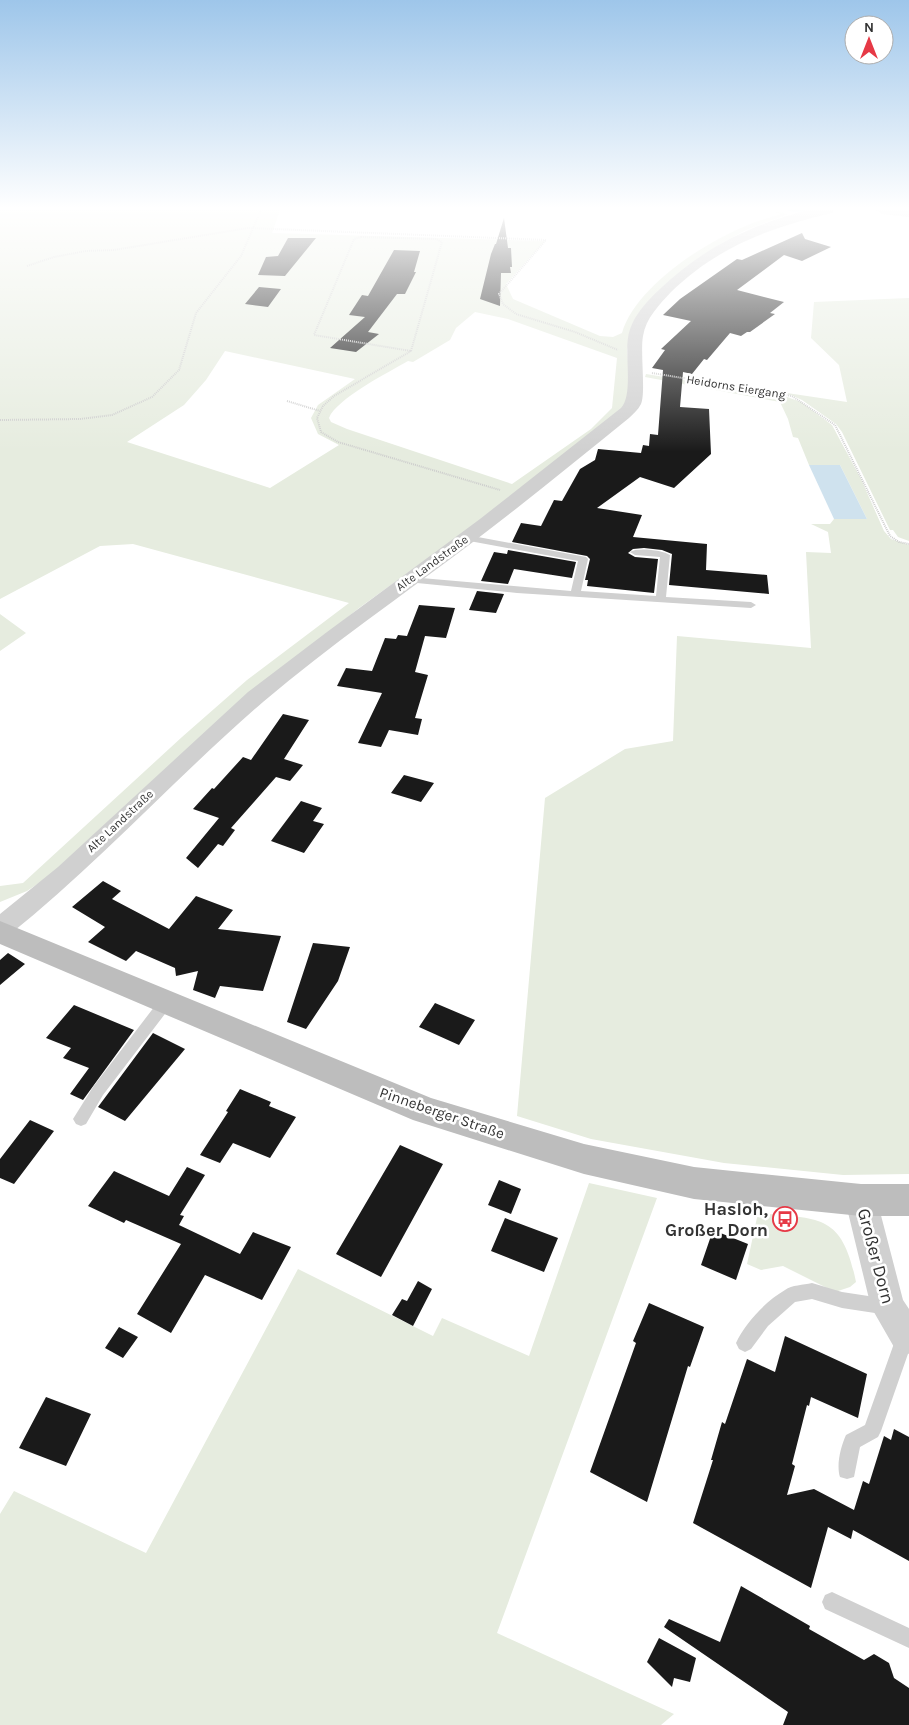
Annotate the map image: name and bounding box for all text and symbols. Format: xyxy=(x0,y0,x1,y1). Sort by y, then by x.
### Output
north arrow xyxy=(844,15,894,65)
text: N xyxy=(864,19,874,36)
street label: Heidorns Eiergang xyxy=(685,372,787,402)
street label: Alte Landstraße xyxy=(393,532,471,594)
street label: Alte Landstraße xyxy=(84,787,156,855)
street label: Pinneberger Straße xyxy=(377,1083,507,1143)
place label: Hasloh, Großer Dorn xyxy=(665,1198,768,1241)
bus stop icon: Hasloh, Großer Dorn xyxy=(772,1206,798,1232)
street label: Großer Dorn xyxy=(853,1206,899,1306)

